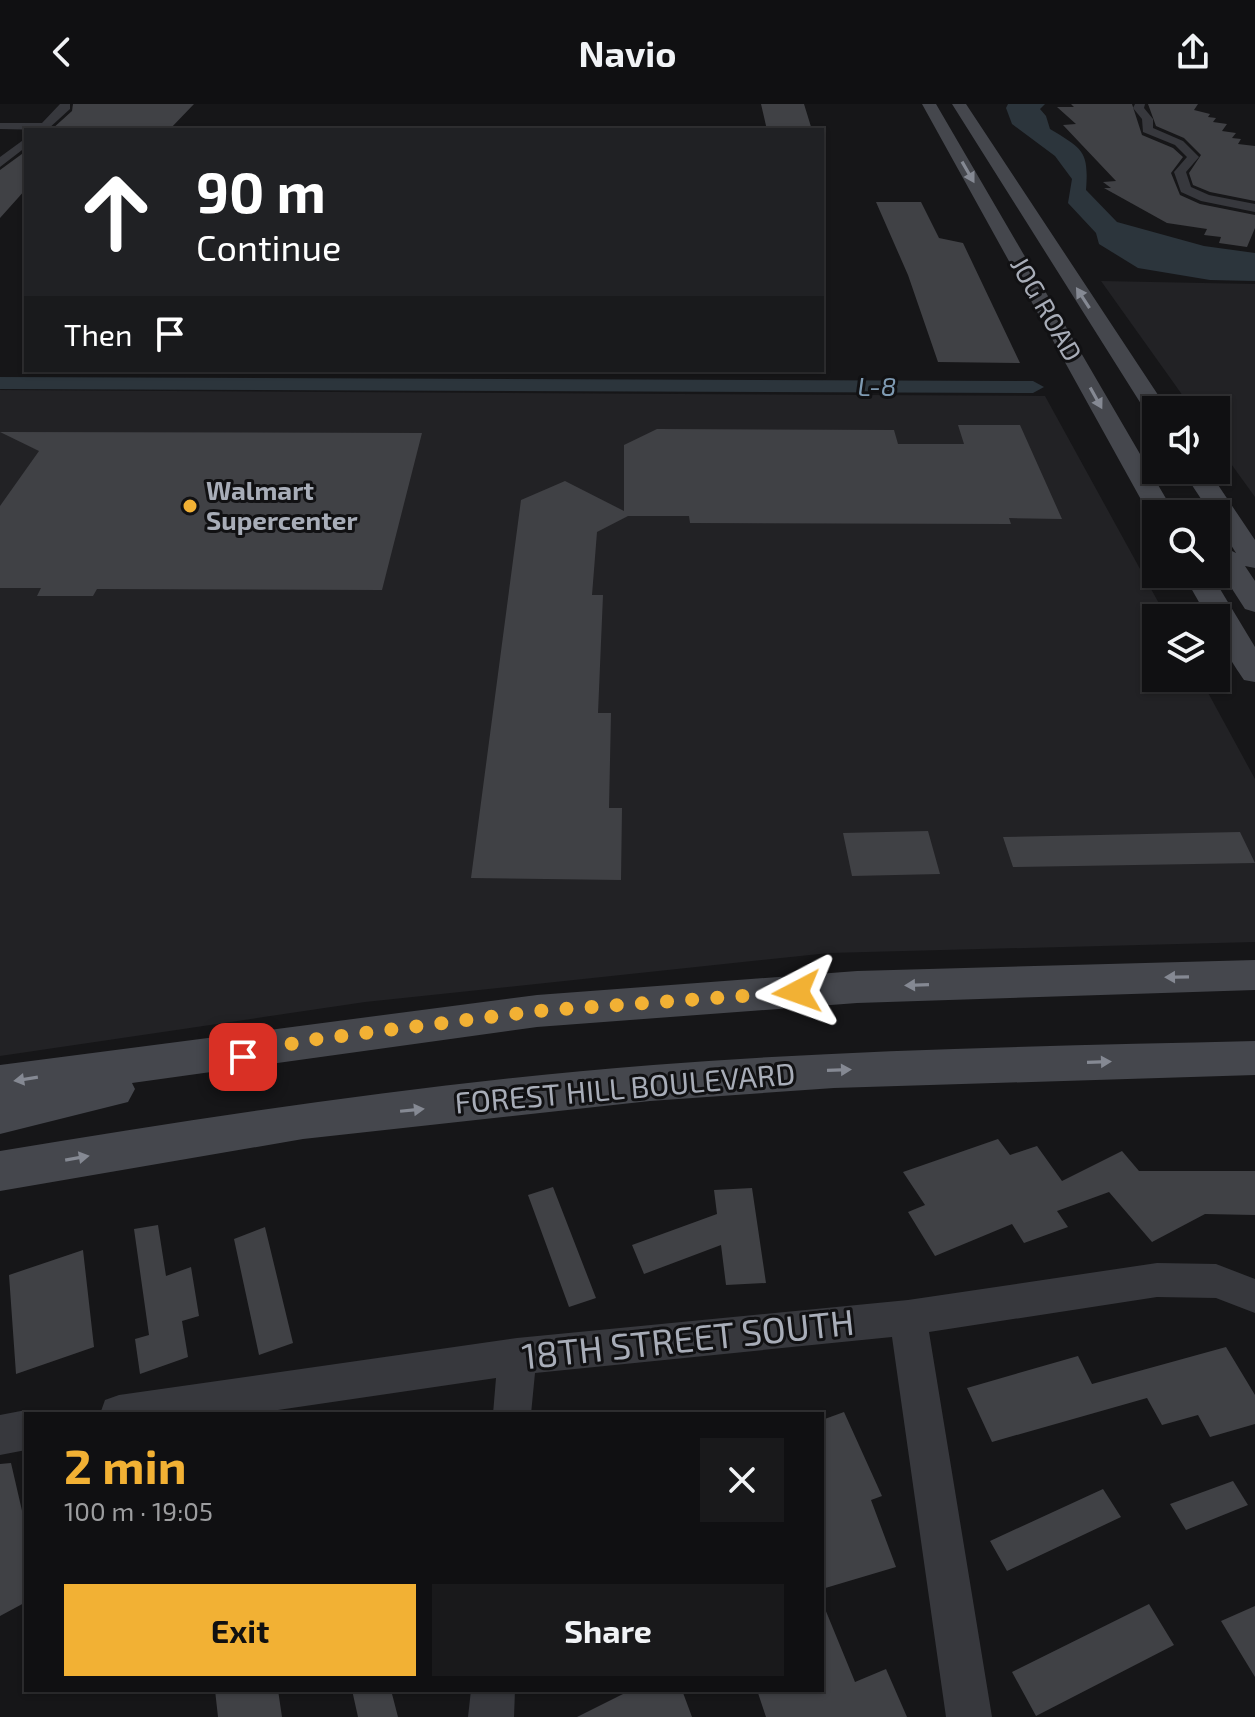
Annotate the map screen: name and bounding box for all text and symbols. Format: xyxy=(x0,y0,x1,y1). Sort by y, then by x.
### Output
icon: back xyxy=(40,30,84,74)
icon: share xyxy=(1171,30,1215,74)
text: Navio xyxy=(579,31,676,74)
text: 90 m xyxy=(196,157,326,224)
icon: ahead xyxy=(64,160,168,264)
one-way arrow xyxy=(961,161,975,183)
text: Continue xyxy=(196,225,341,268)
street label: JOG ROAD xyxy=(1005,251,1089,366)
one-way arrow xyxy=(1076,287,1091,308)
icon: arrive xyxy=(148,312,192,356)
text: Then xyxy=(64,316,132,352)
water label: L-8 xyxy=(857,370,897,401)
one-way arrow xyxy=(1089,387,1103,409)
map controls xyxy=(1142,396,1230,692)
button: sound xyxy=(1142,396,1230,484)
place label: Walmart Supercenter xyxy=(206,474,358,535)
marker: Walmart Supercenter xyxy=(181,497,199,515)
button: search xyxy=(1142,500,1230,588)
button: layers xyxy=(1142,604,1230,692)
position arrow xyxy=(755,950,839,1034)
one-way arrow xyxy=(1164,971,1189,983)
one-way arrow xyxy=(904,978,929,991)
pin xyxy=(209,1023,277,1091)
icon: arrive xyxy=(221,1035,265,1079)
street label: FOREST HILL BOULEVARD xyxy=(453,1054,797,1120)
one-way arrow xyxy=(1087,1056,1112,1069)
one-way arrow xyxy=(827,1064,852,1077)
one-way arrow xyxy=(13,1074,38,1086)
one-way arrow xyxy=(399,1103,424,1116)
one-way arrow xyxy=(65,1151,90,1164)
street label: 18TH STREET SOUTH xyxy=(519,1299,856,1376)
text: 2 min xyxy=(64,1436,187,1494)
button: close xyxy=(700,1438,784,1522)
text: 100 m · 19:05 xyxy=(64,1495,213,1526)
button: Exit xyxy=(64,1584,416,1676)
button: Share xyxy=(432,1584,784,1676)

